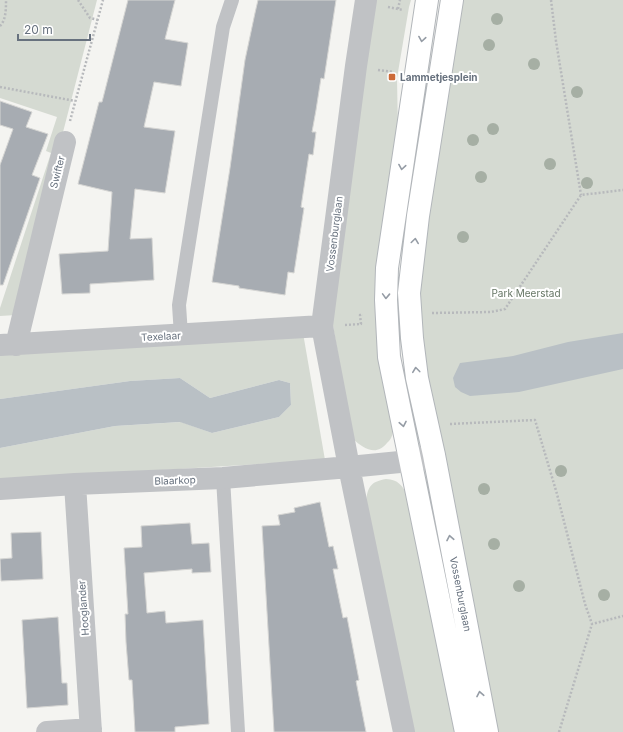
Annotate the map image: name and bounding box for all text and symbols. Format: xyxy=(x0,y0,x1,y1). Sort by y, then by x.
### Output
scale bar xyxy=(18,16,90,42)
text: 20 m xyxy=(24,22,53,37)
one-way arrow xyxy=(418,35,427,42)
place label: Lammetjesplein xyxy=(400,71,478,83)
marker: Lammetjesplein xyxy=(387,72,397,82)
street label: Swifter xyxy=(47,154,67,190)
one-way arrow xyxy=(398,164,407,170)
street label: Vossenburglaan xyxy=(323,195,345,272)
one-way arrow xyxy=(410,238,419,244)
park label: Park Meerstad xyxy=(491,287,561,299)
one-way arrow xyxy=(382,293,390,299)
street label: Texelaar xyxy=(141,329,181,343)
one-way arrow xyxy=(412,367,421,373)
one-way arrow xyxy=(398,421,407,428)
street label: Blaarkop xyxy=(154,473,196,487)
one-way arrow xyxy=(447,535,455,542)
street label: Vossenburglaan xyxy=(448,556,474,633)
street label: Hooglander xyxy=(75,580,91,636)
one-way arrow xyxy=(476,691,485,697)

